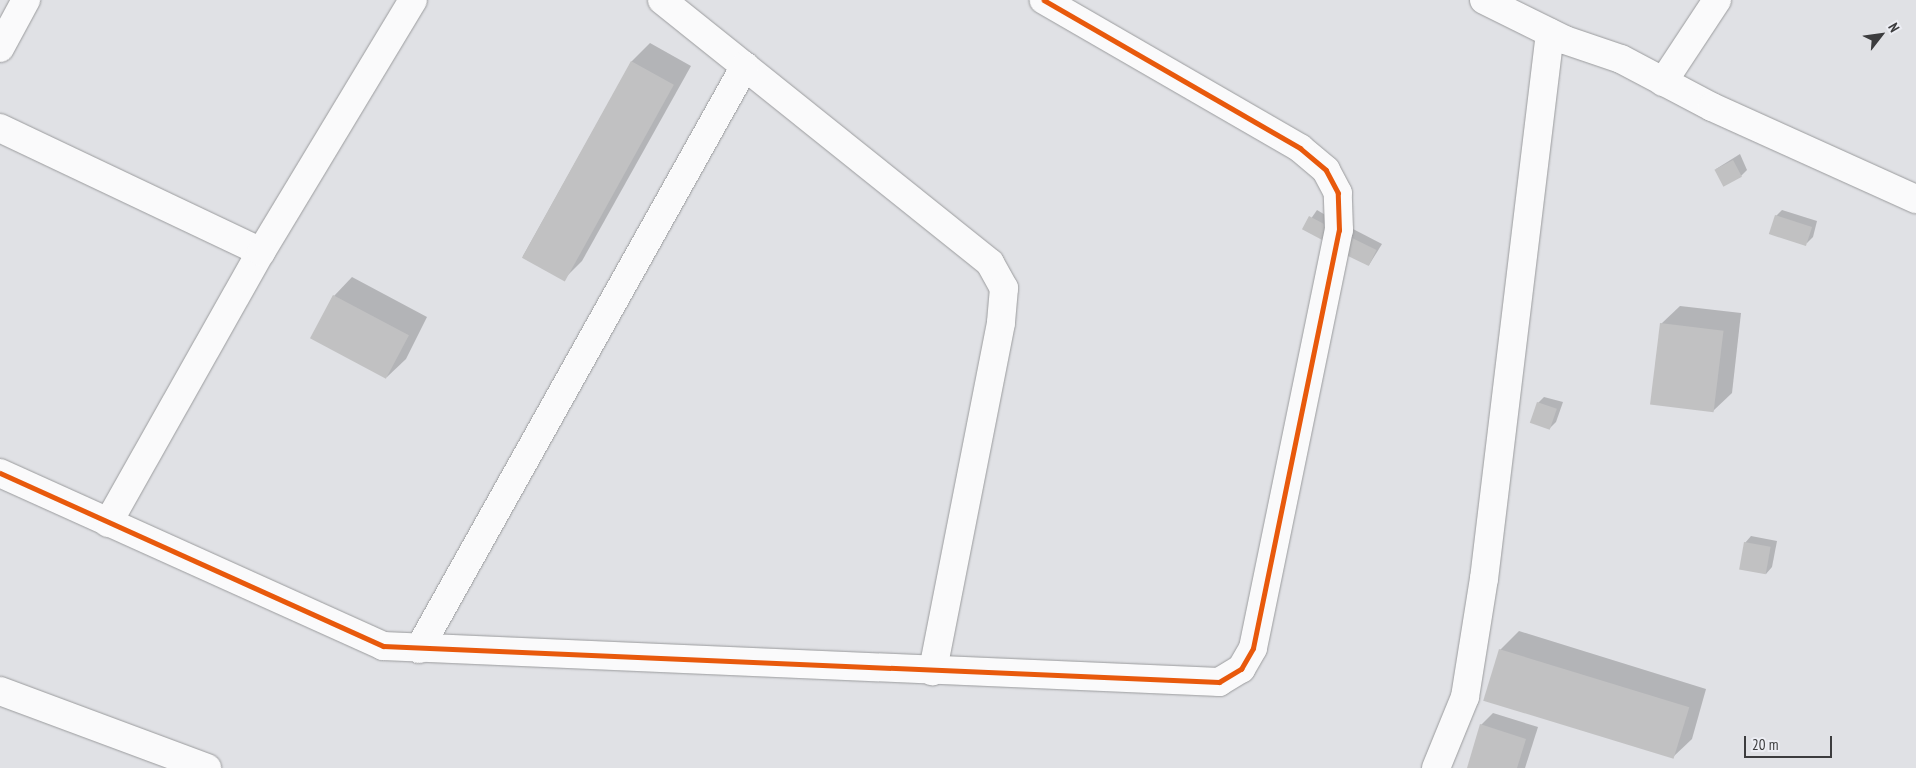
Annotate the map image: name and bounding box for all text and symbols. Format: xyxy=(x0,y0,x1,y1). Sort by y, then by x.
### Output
north arrow xyxy=(1856,10,1906,60)
text: N xyxy=(1884,20,1904,35)
scale bar xyxy=(1746,726,1834,758)
text: 20 m xyxy=(1752,735,1778,754)

